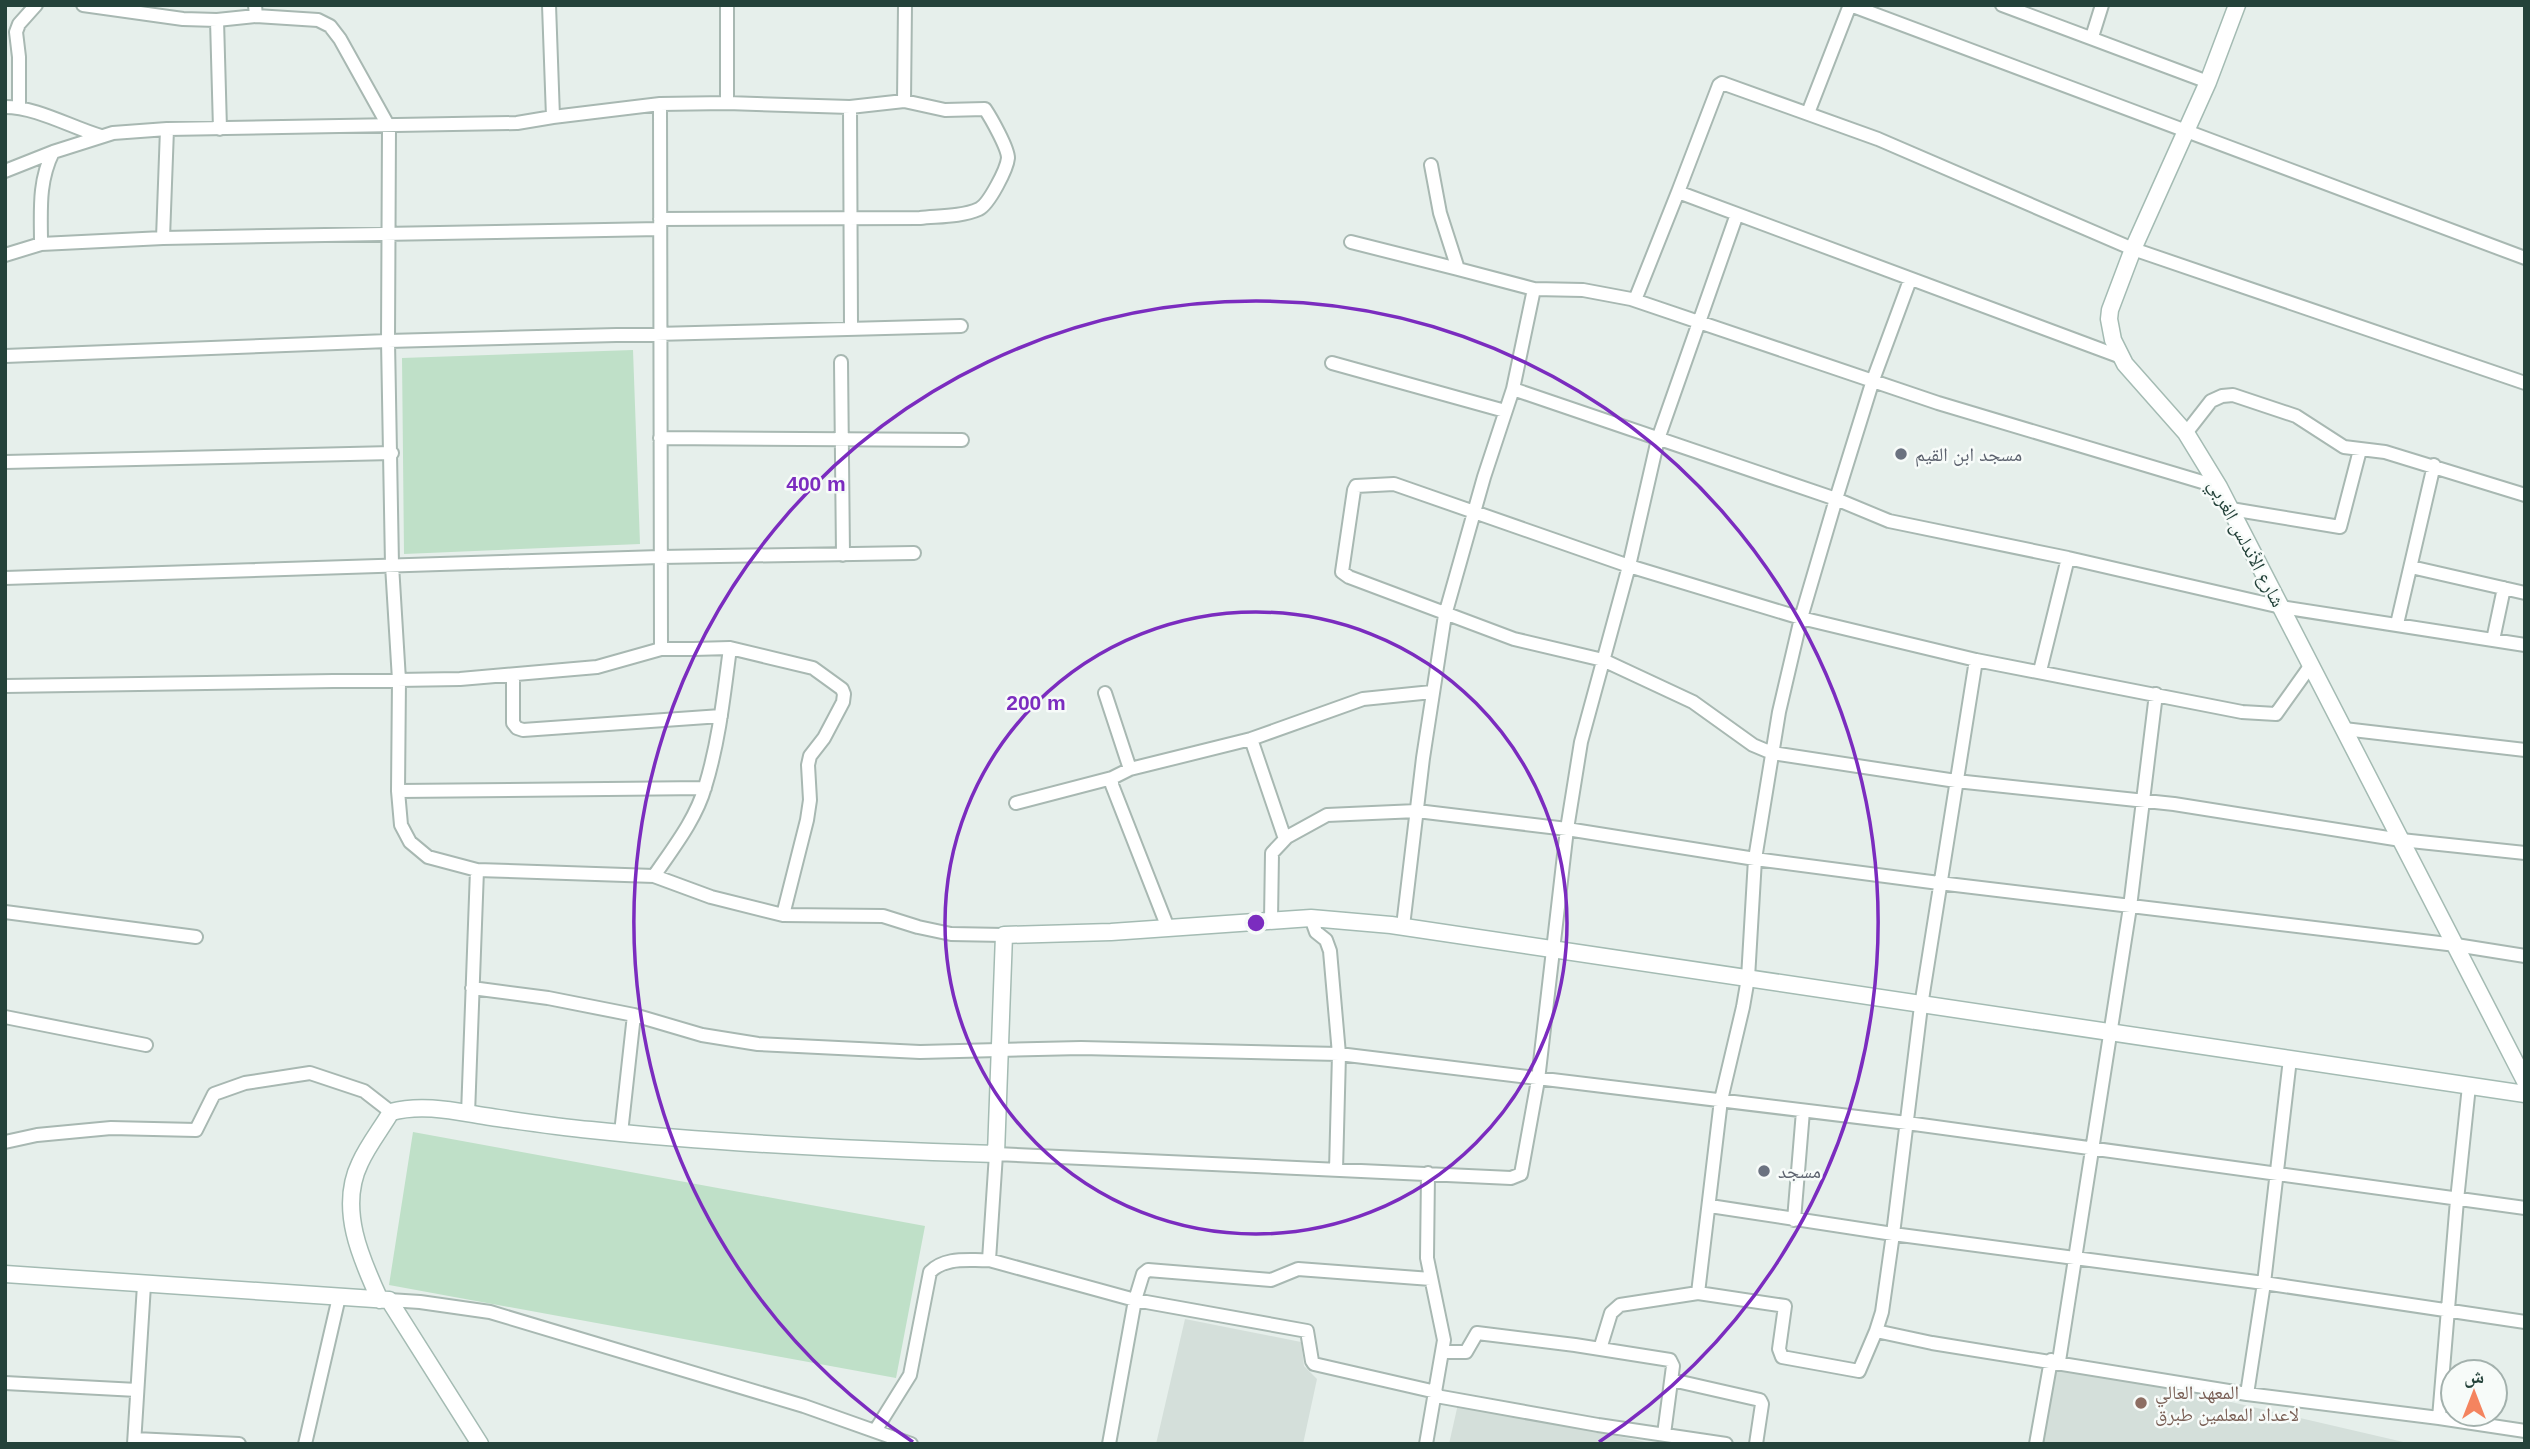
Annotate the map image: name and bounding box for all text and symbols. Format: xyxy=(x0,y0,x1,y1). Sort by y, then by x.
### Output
place label: مسجد ابن القيم xyxy=(1915,444,2022,467)
marker: مسجد ابن القيم xyxy=(1893,446,1909,462)
text: 400 m xyxy=(786,472,846,495)
street label: شارع الأندلس الغربي xyxy=(2200,476,2289,613)
text: 200 m xyxy=(1006,691,1066,714)
centre of rings xyxy=(1244,911,1268,935)
place label: مسجد xyxy=(1778,1161,1821,1182)
marker: مسجد xyxy=(1756,1163,1772,1179)
north arrow xyxy=(2439,1358,2509,1428)
text: ش xyxy=(2464,1366,2484,1388)
place label: المعهد العالي لاعداد المعلمين طبرق xyxy=(2155,1382,2299,1426)
marker: المعهد العالي لاعداد المعلمين طبرق xyxy=(2133,1395,2149,1411)

